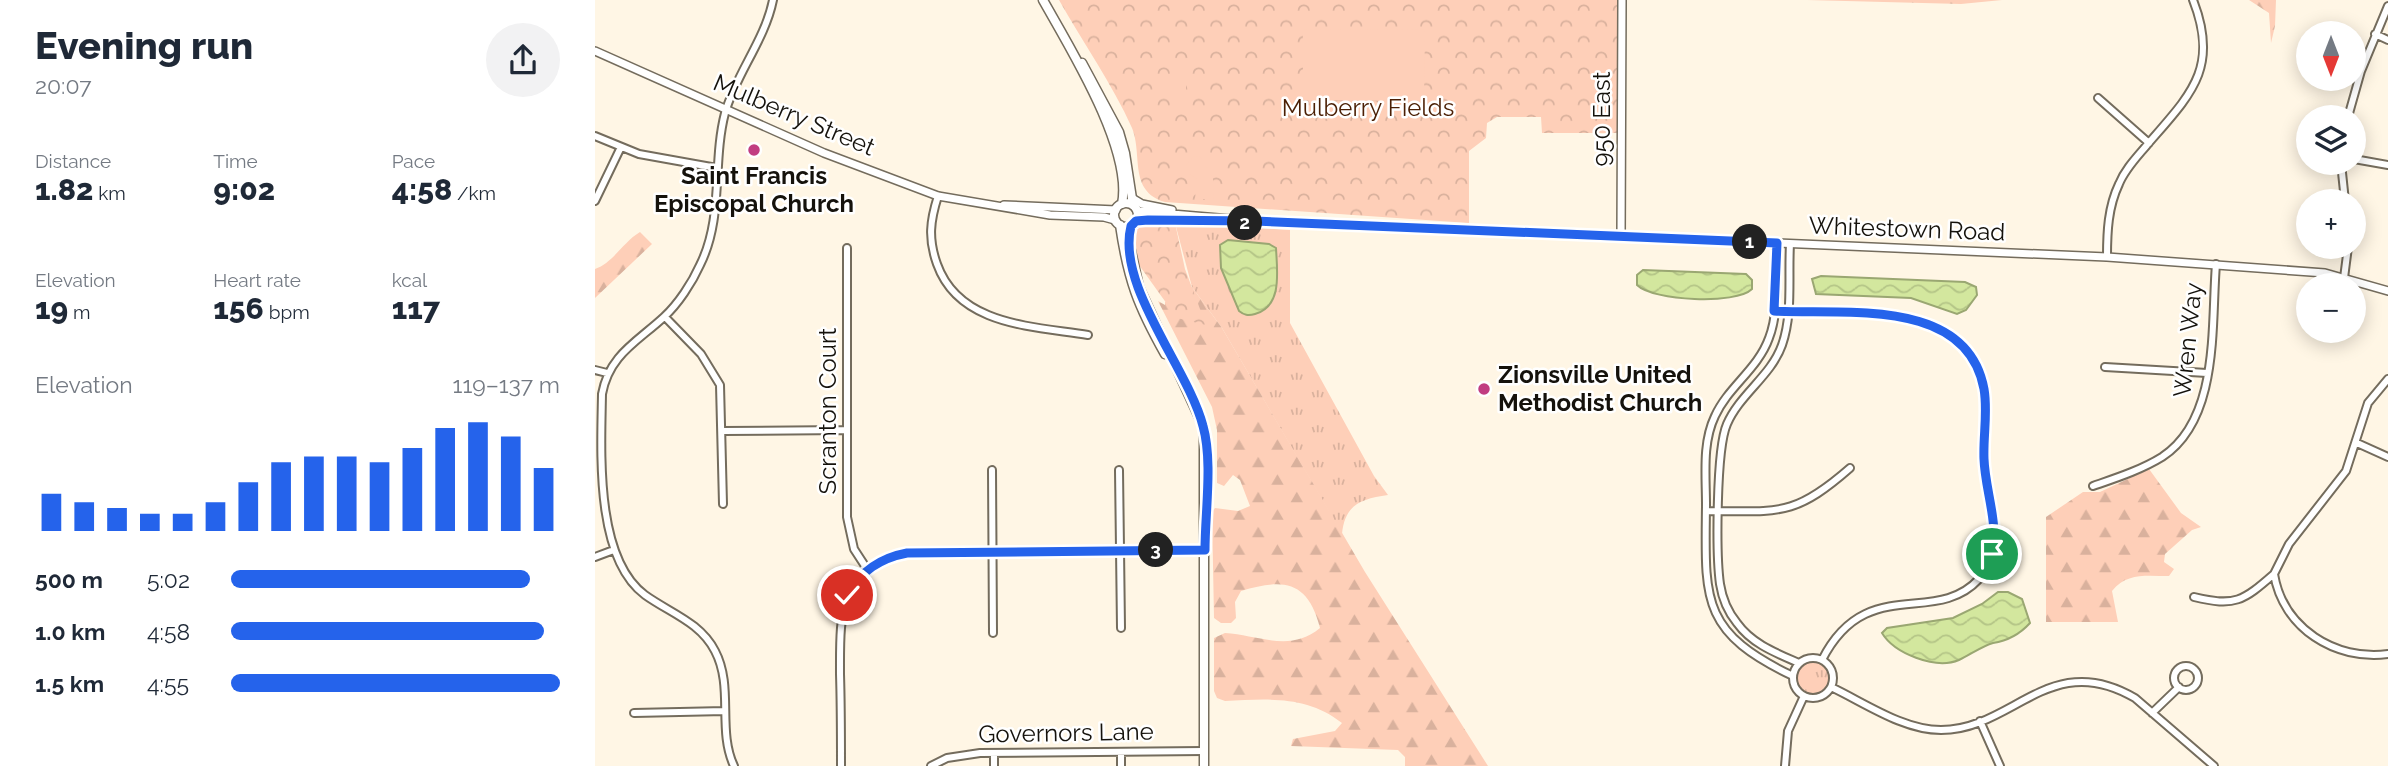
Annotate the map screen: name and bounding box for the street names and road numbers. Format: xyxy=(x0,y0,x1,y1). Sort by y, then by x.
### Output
street label: Mulberry Street xyxy=(709,67,879,162)
street label: 950 East xyxy=(1587,71,1616,167)
street label: Whitestown Road xyxy=(1808,211,2006,246)
street label: Wren Way xyxy=(2167,281,2208,399)
street label: Scranton Court xyxy=(813,328,842,494)
street label: Governors Lane xyxy=(978,716,1154,749)

